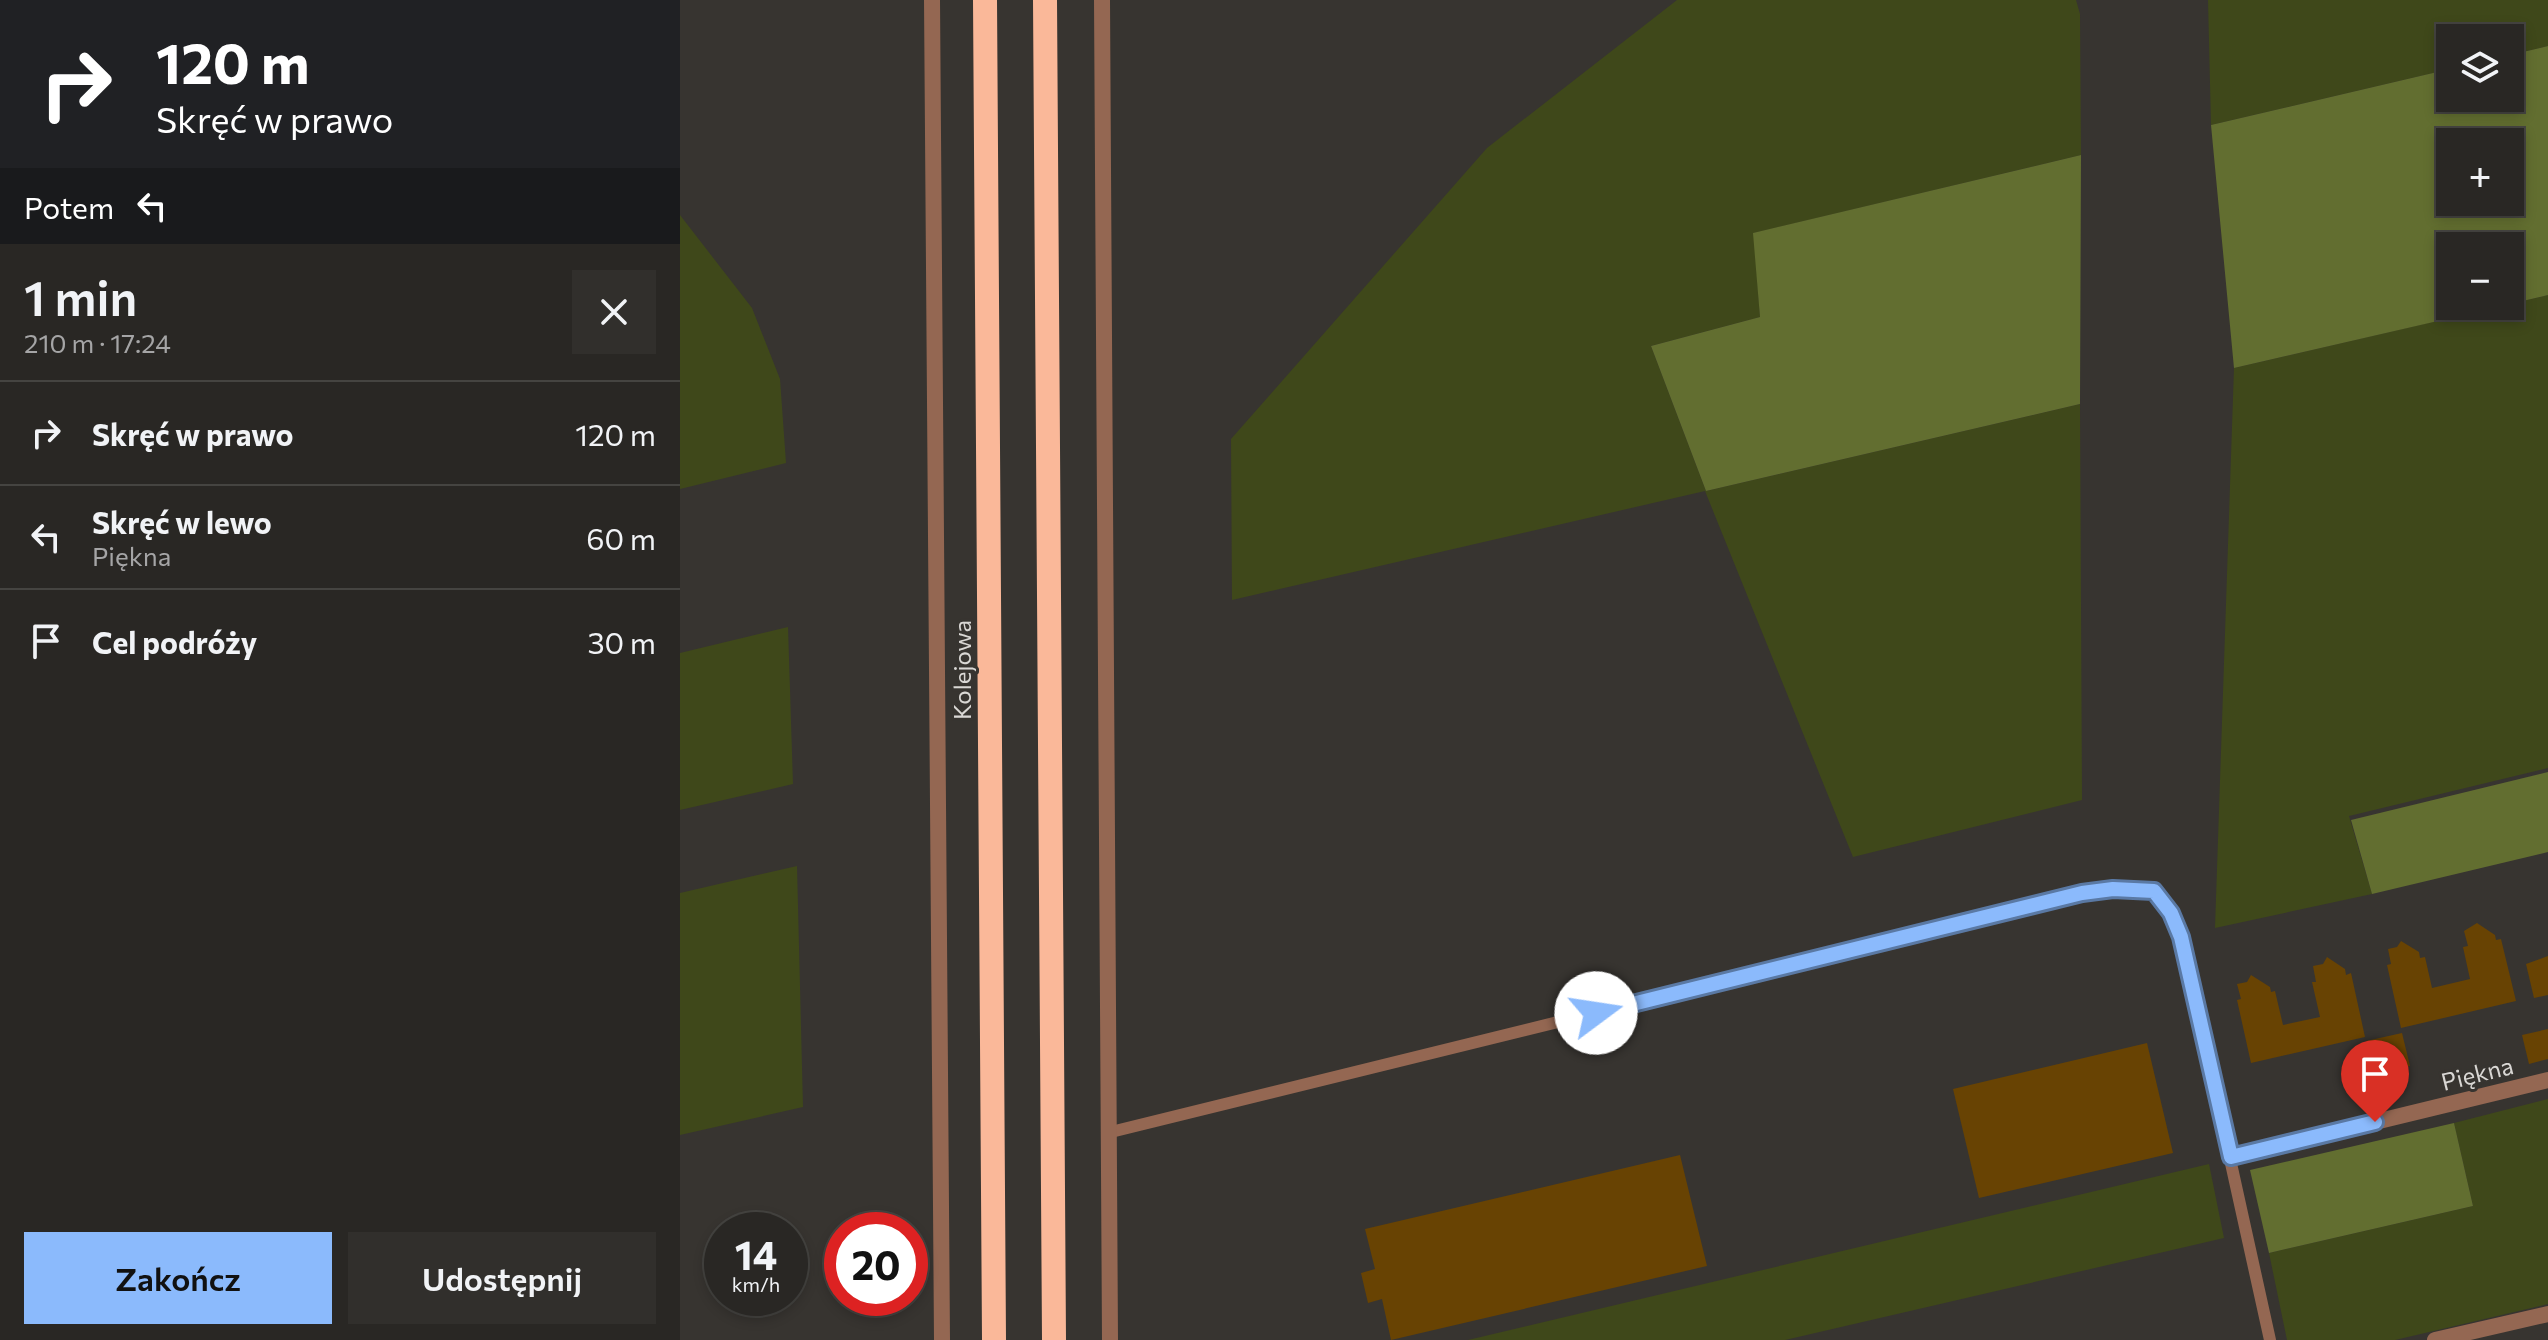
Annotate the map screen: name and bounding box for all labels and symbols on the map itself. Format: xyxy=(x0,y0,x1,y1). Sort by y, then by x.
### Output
street label: Kolejowa xyxy=(947,620,976,720)
position arrow xyxy=(1554,971,1638,1055)
pin xyxy=(2341,1040,2409,1122)
street label: Piękna xyxy=(2438,1050,2516,1096)
speed limit sign: 20 xyxy=(824,1212,928,1316)

